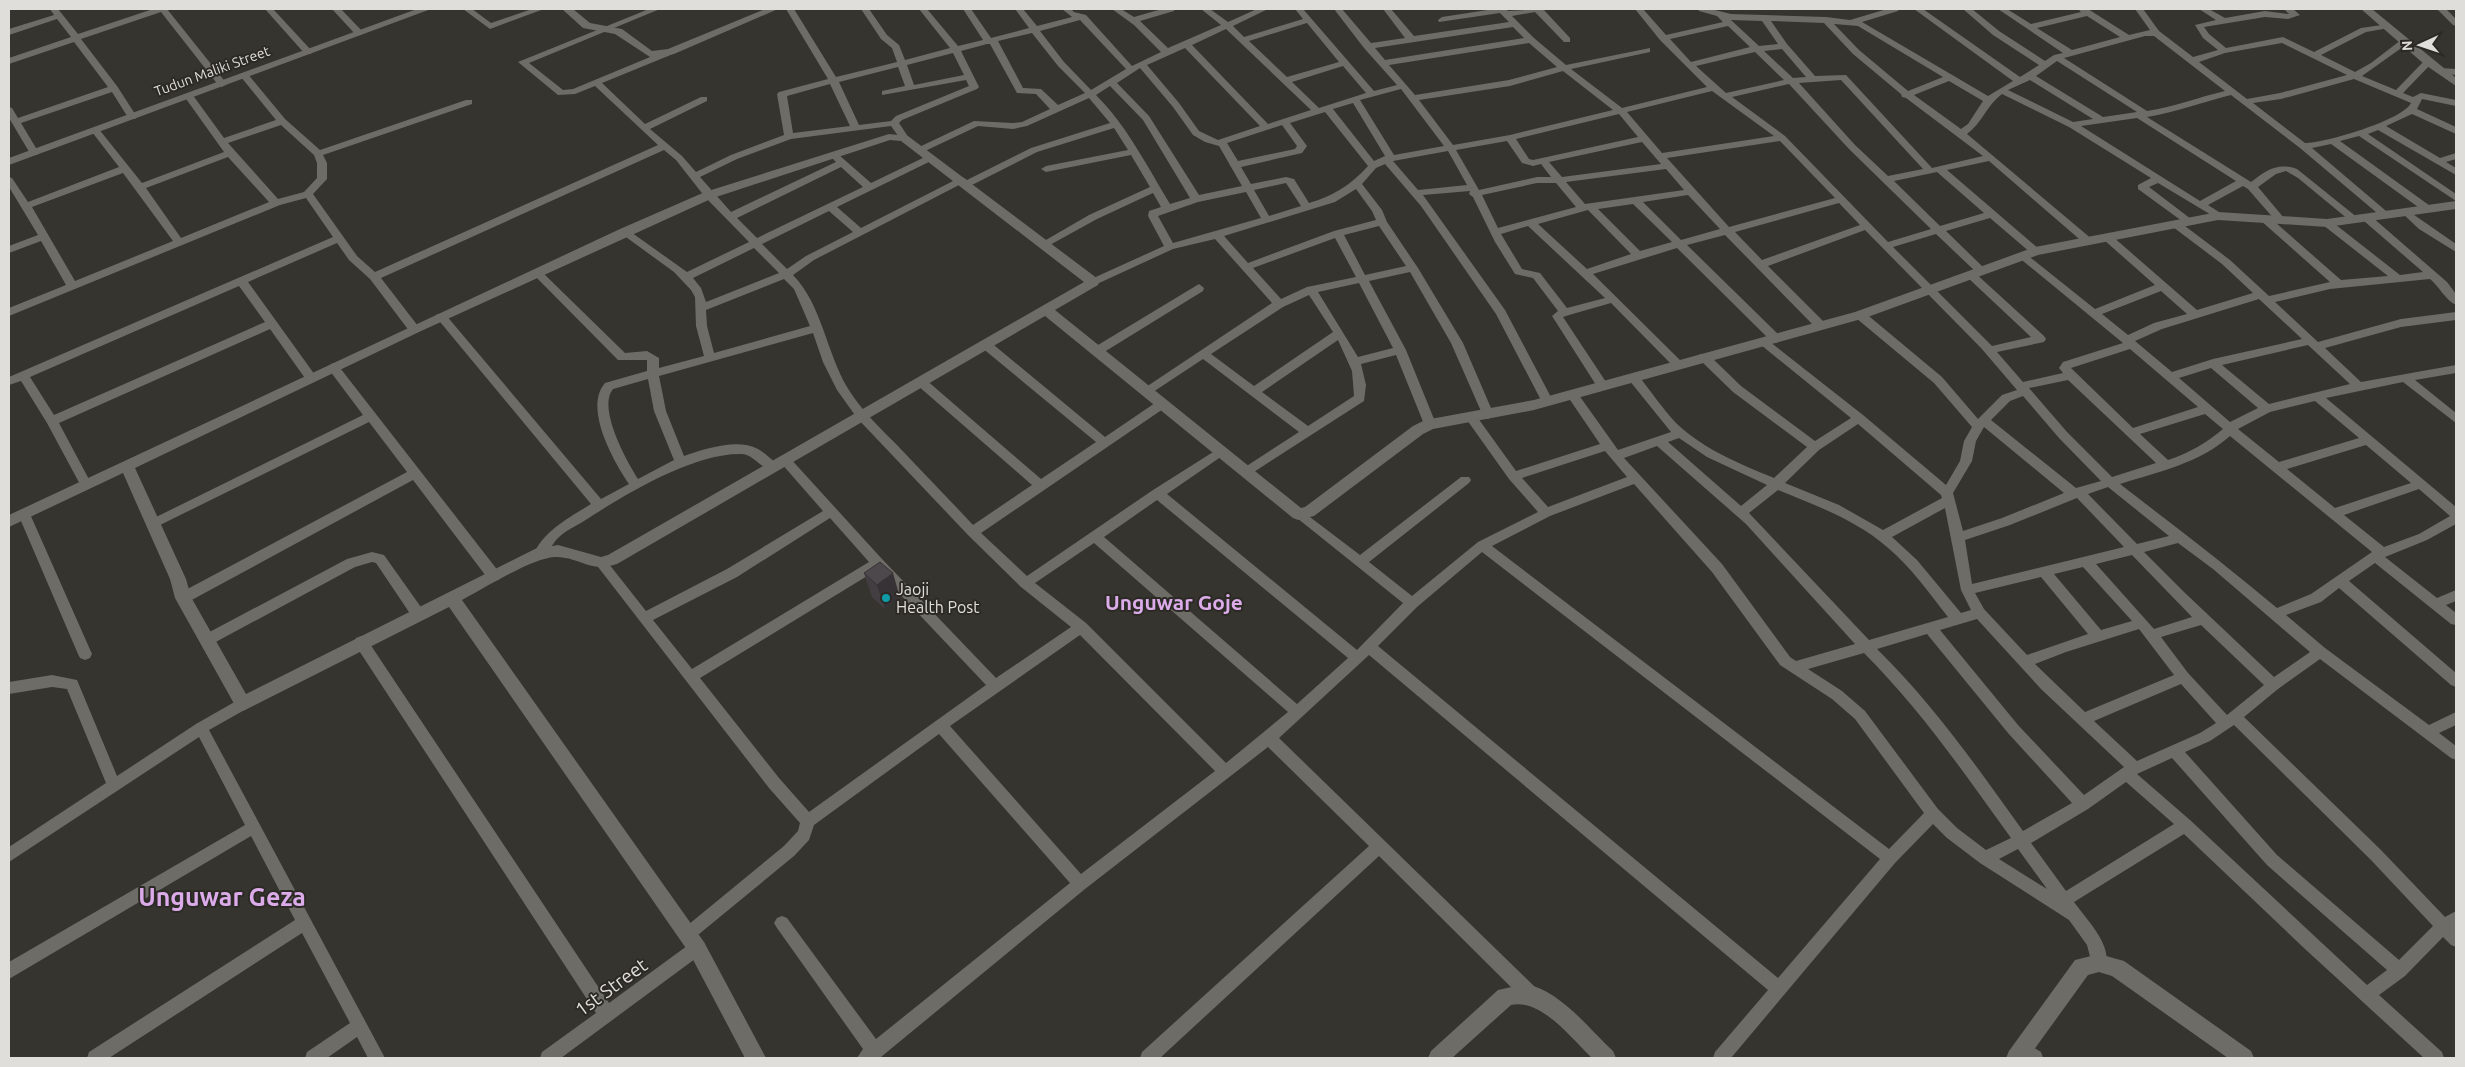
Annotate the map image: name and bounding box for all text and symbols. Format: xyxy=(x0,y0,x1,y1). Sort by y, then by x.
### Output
north arrow xyxy=(2395,20,2445,70)
text: N xyxy=(2399,40,2415,51)
street label: Tudun Maliki Street xyxy=(152,42,273,99)
place label: Jaoji Health Post xyxy=(896,580,980,616)
district label: Unguwar Goje xyxy=(1105,590,1243,614)
marker: Jaoji Health Post xyxy=(880,592,892,604)
district label: Unguwar Geza xyxy=(138,883,306,911)
street label: 1st Street xyxy=(571,953,652,1021)

